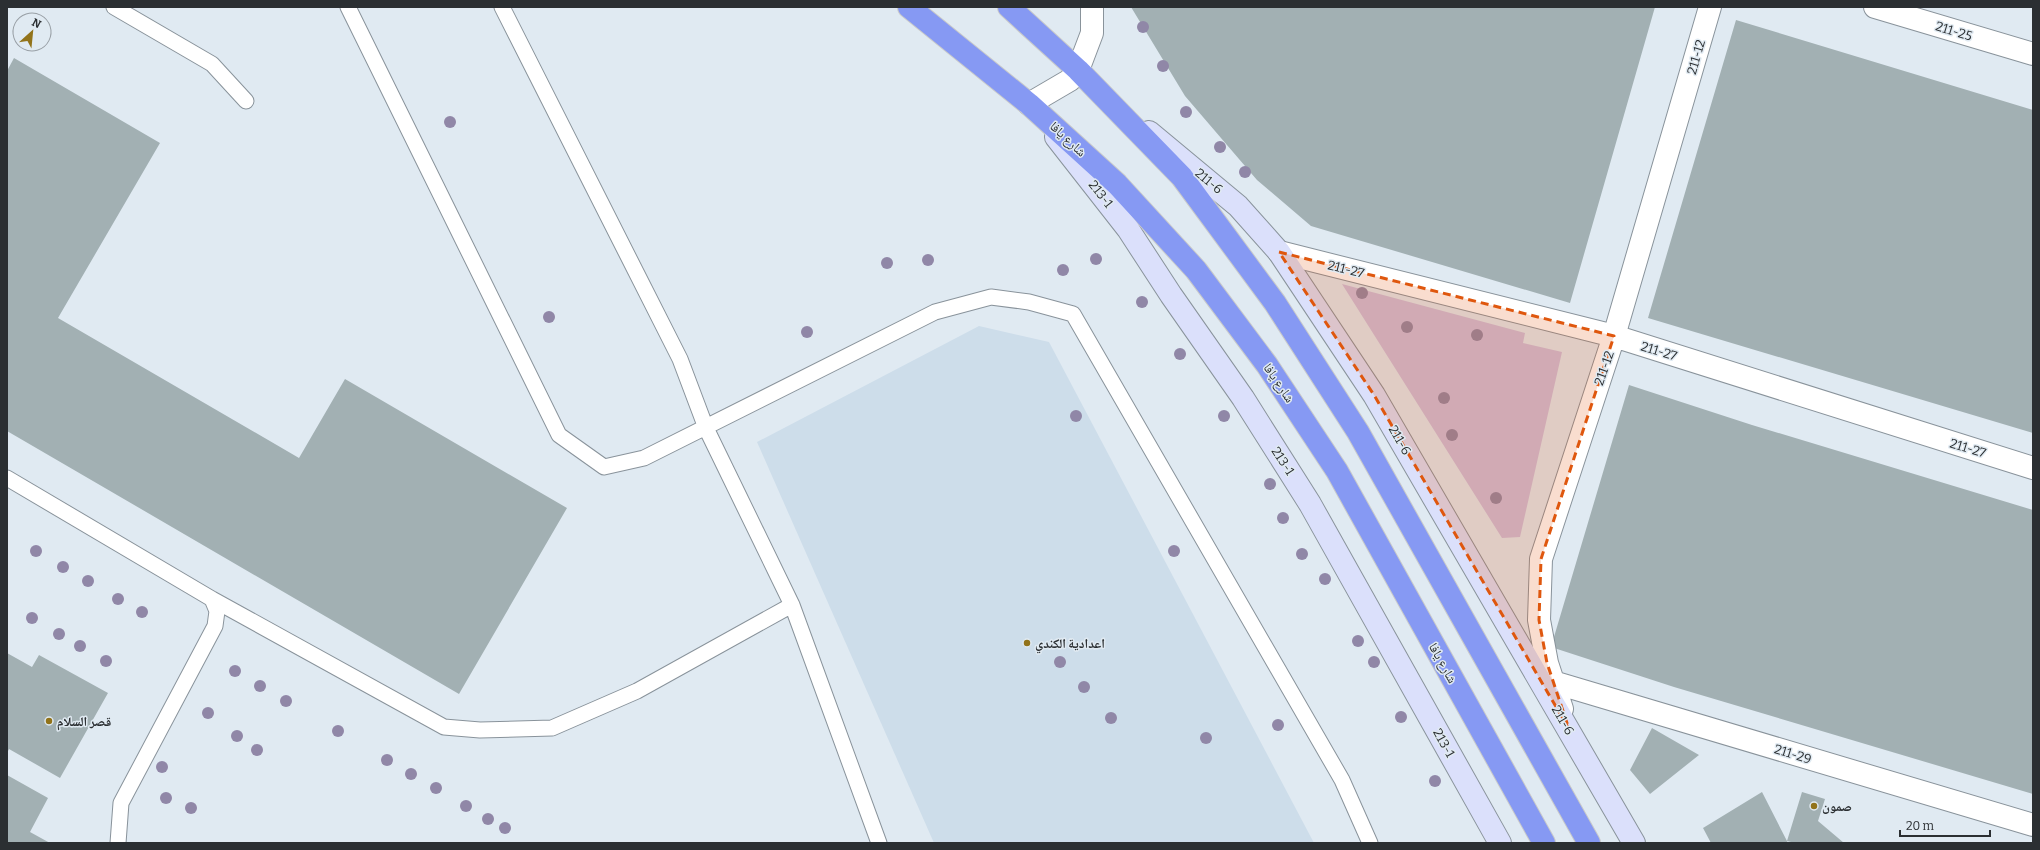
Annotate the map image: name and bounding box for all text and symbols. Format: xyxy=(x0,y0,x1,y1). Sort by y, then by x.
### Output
north arrow xyxy=(12,12,52,52)
text: N xyxy=(30,16,43,31)
street label: 211-25 xyxy=(1934,18,1974,44)
street label: 211-12 xyxy=(1684,38,1708,76)
street label: شارع يافا xyxy=(1045,119,1089,161)
street label: 211-6 xyxy=(1192,165,1226,197)
street label: 213-1 xyxy=(1086,177,1117,211)
street label: 211-27 xyxy=(1326,257,1366,281)
street label: 211-27 xyxy=(1639,338,1679,364)
street label: 211-12 xyxy=(1591,349,1617,387)
street label: شارع يافا xyxy=(1259,361,1297,406)
street label: 211-6 xyxy=(1386,423,1414,458)
street label: 211-27 xyxy=(1948,435,1988,461)
street label: 213-1 xyxy=(1268,444,1298,478)
place label: اعدادية الكندي xyxy=(1035,636,1105,654)
marker: اعدادية الكندي xyxy=(1022,638,1032,648)
street label: شارع يافا xyxy=(1424,640,1460,687)
street label: 211-6 xyxy=(1549,703,1577,738)
place label: قصر السلام xyxy=(57,714,111,731)
marker: قصر السلام xyxy=(44,716,54,726)
street label: 213-1 xyxy=(1430,726,1458,761)
street label: 211-29 xyxy=(1773,741,1813,767)
place label: صمون xyxy=(1822,799,1852,814)
marker: صمون xyxy=(1809,801,1819,811)
scale bar xyxy=(1900,812,1990,838)
text: 20 m xyxy=(1906,819,1935,833)

